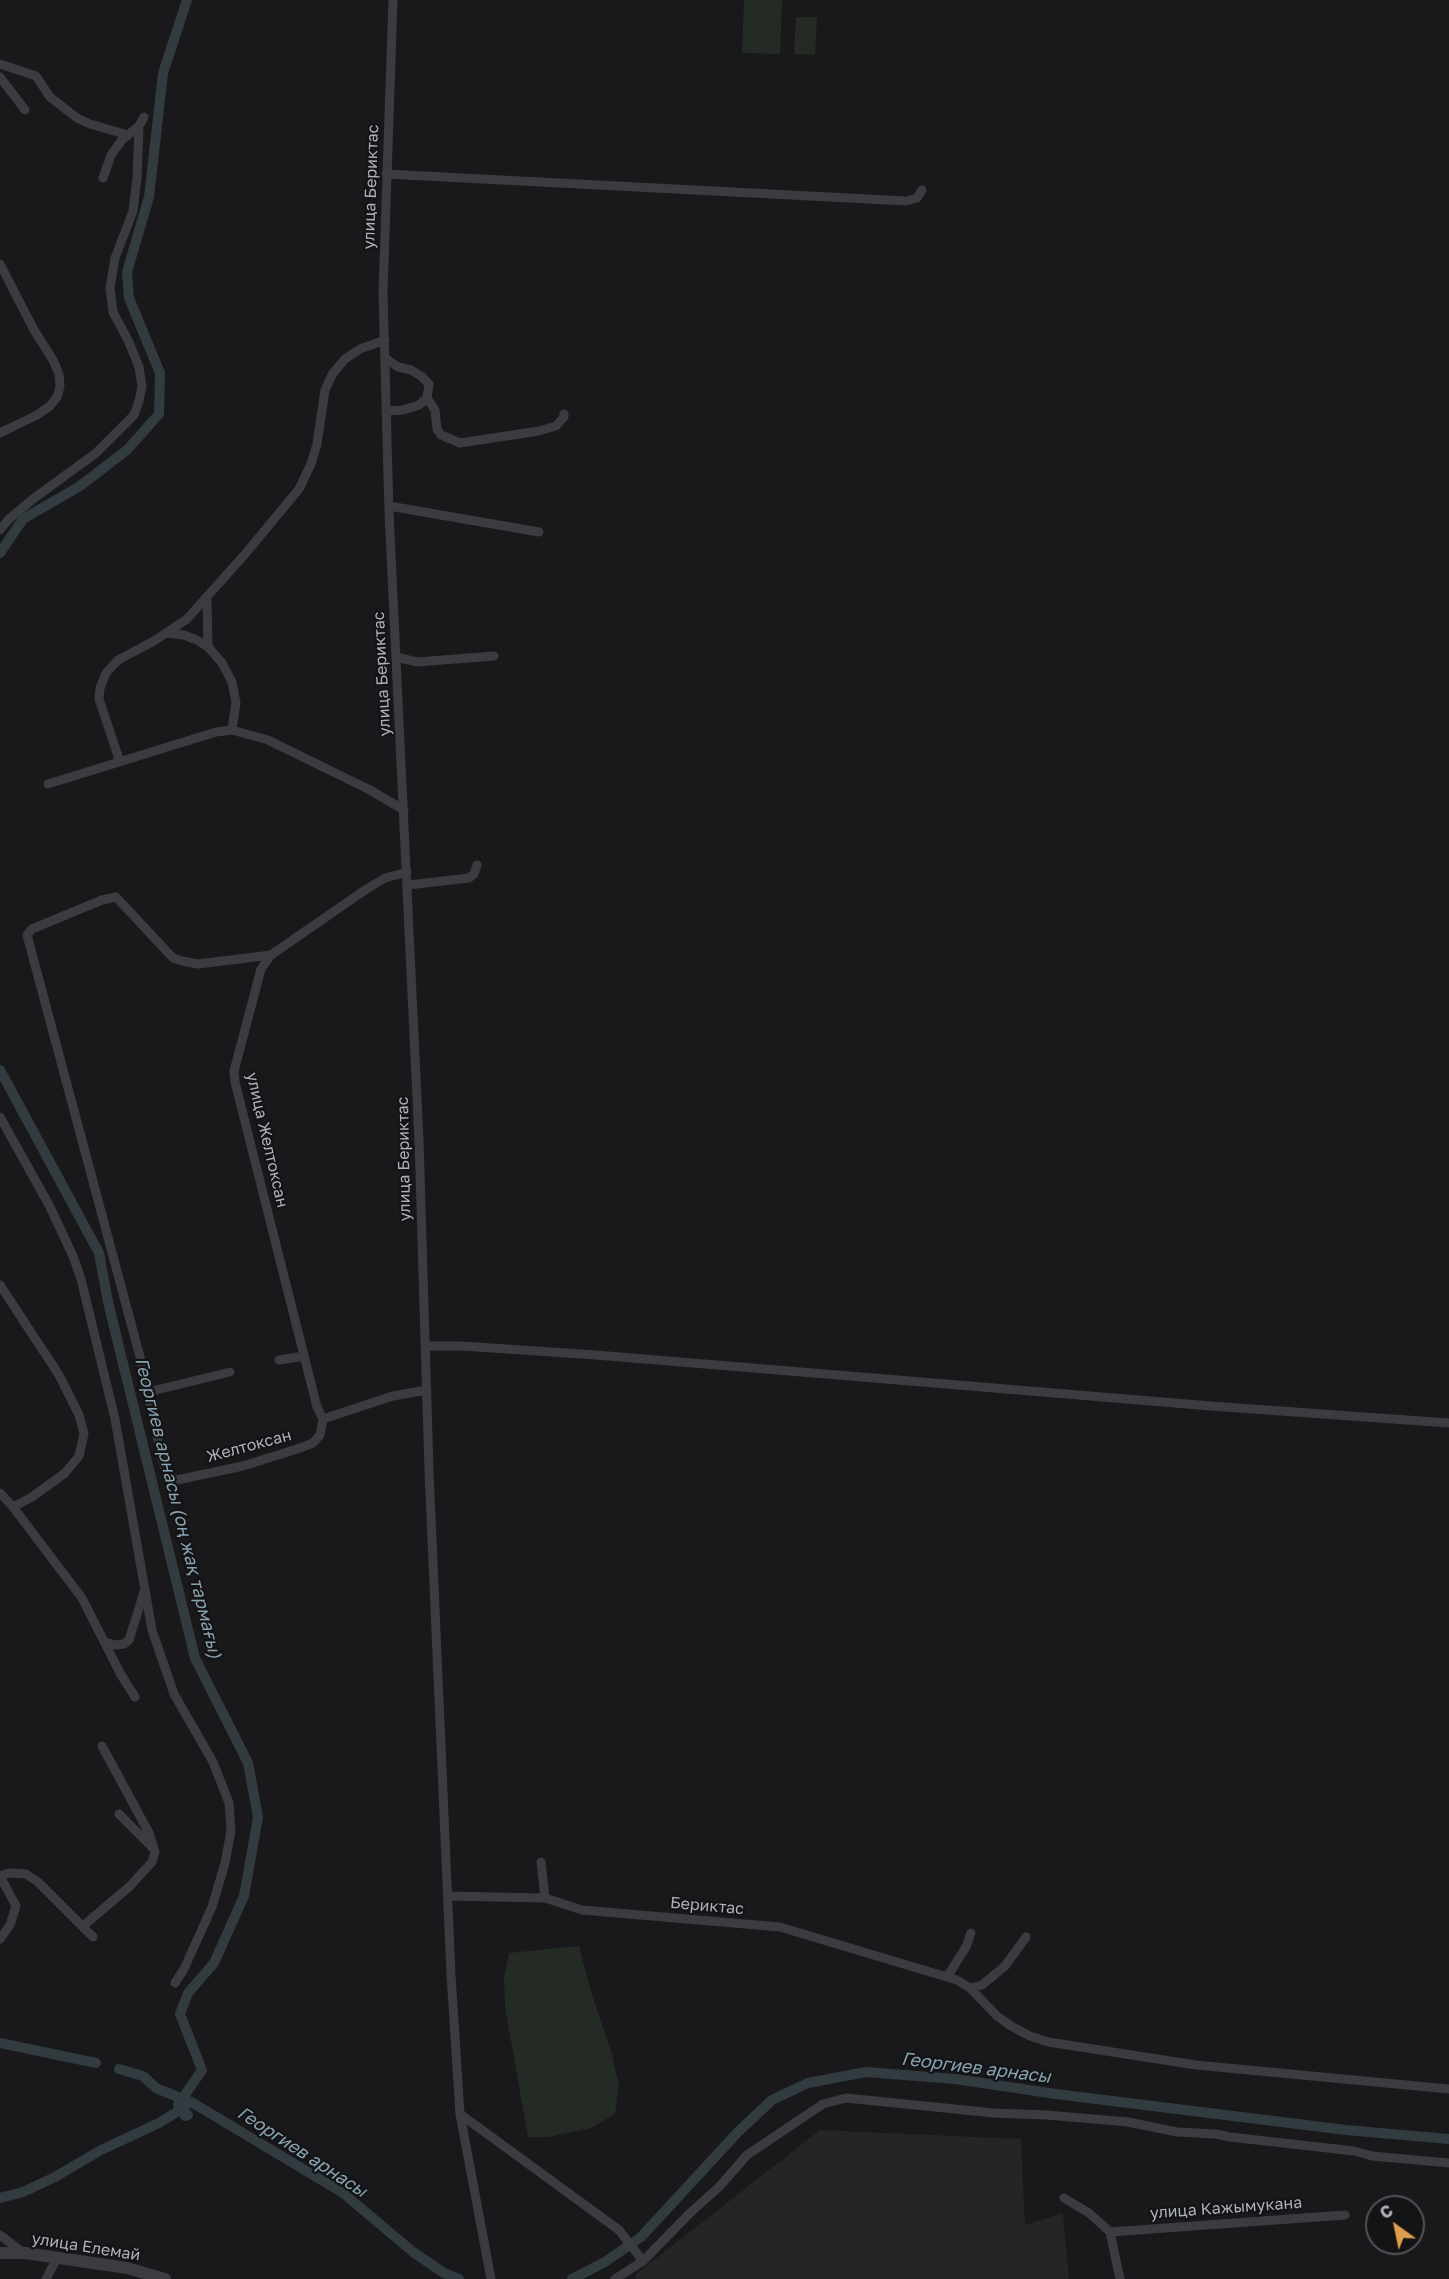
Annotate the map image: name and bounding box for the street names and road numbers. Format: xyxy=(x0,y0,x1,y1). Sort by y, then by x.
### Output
street label: улица Бериктас xyxy=(359,124,383,250)
street label: улица Бериктас xyxy=(369,611,395,737)
street label: улица Желтоксан xyxy=(242,1071,292,1209)
street label: улица Бериктас xyxy=(393,1096,415,1222)
street label: Желтоксан xyxy=(204,1425,294,1467)
street label: Бериктас xyxy=(669,1893,745,1919)
street label: улица Кажымукана xyxy=(1149,2193,1303,2223)
street label: улица Елемай xyxy=(30,2229,142,2265)

